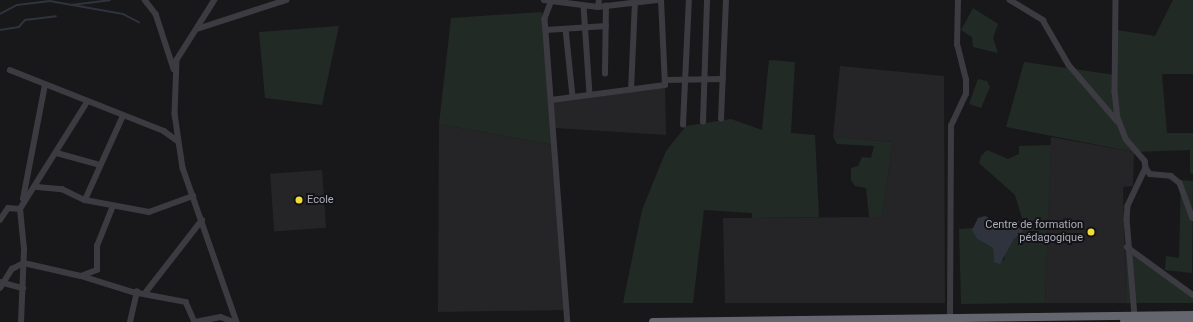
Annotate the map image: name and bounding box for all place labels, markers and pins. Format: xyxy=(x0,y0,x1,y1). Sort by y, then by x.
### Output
place label: Ecole xyxy=(307,193,334,207)
marker: Ecole xyxy=(294,195,304,205)
place label: Centre de formation pédagogique xyxy=(985,219,1083,245)
marker: Centre de formation pédagogique xyxy=(1086,227,1096,237)

